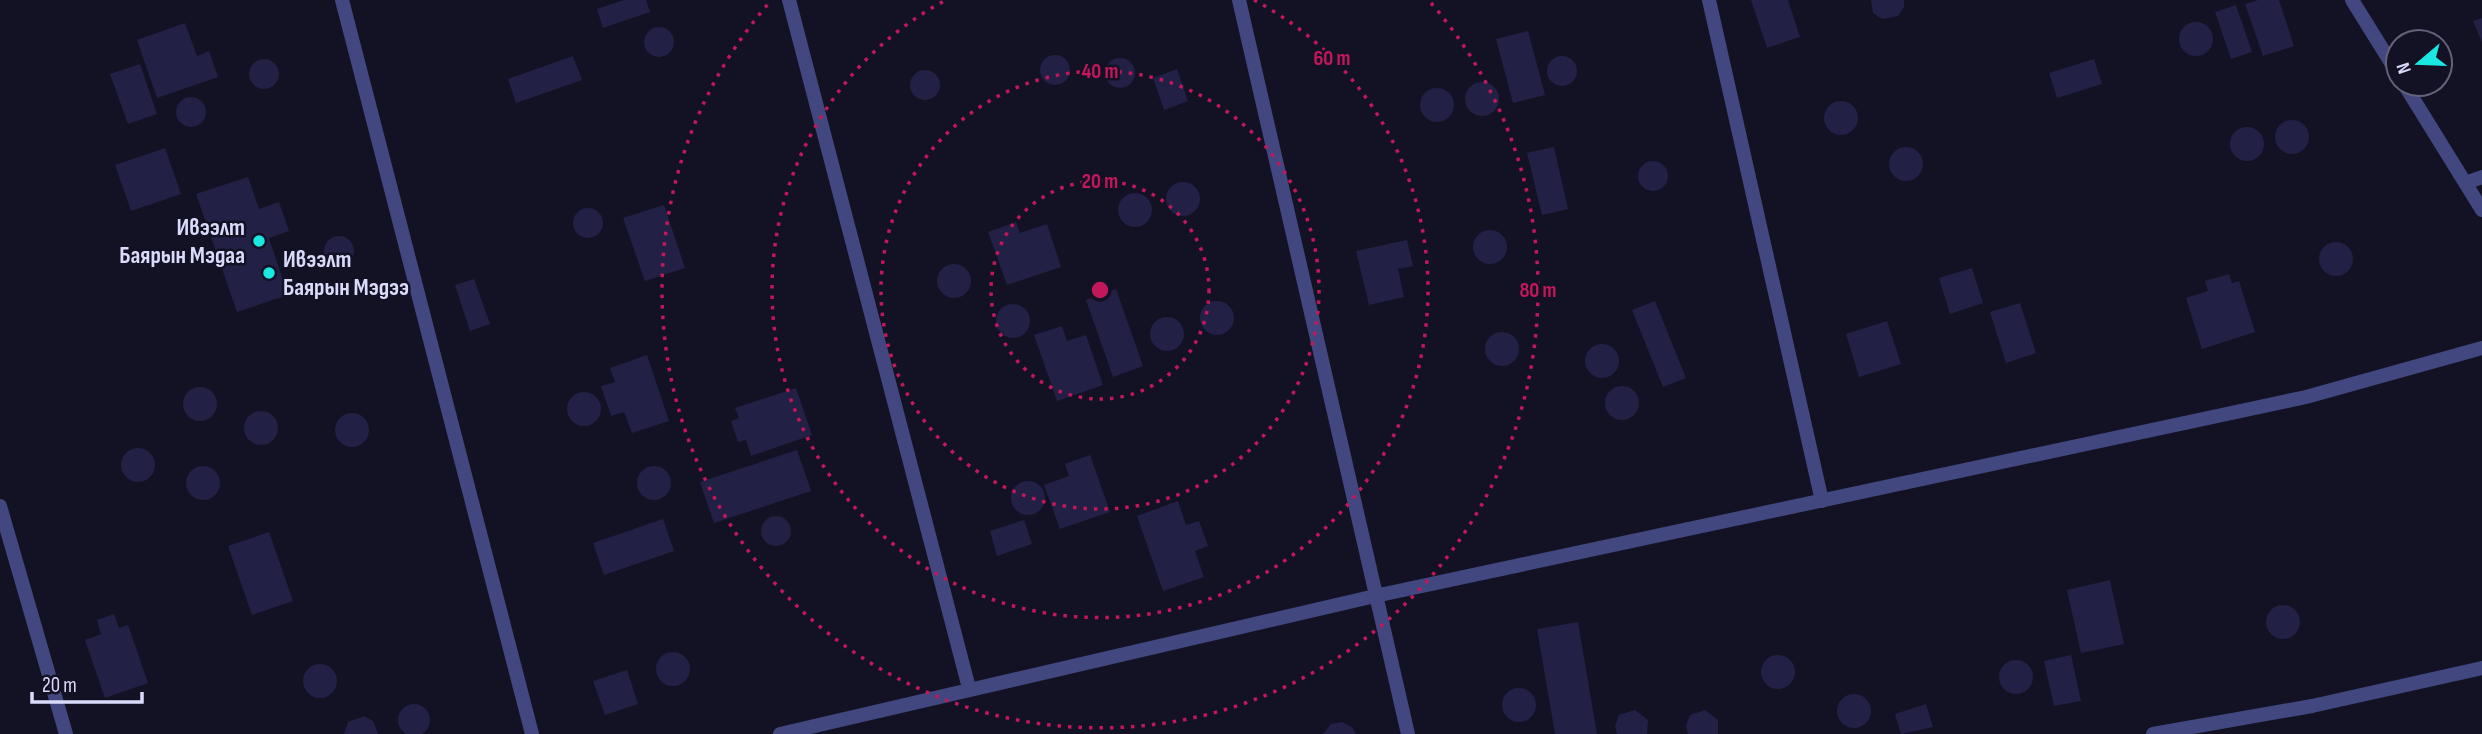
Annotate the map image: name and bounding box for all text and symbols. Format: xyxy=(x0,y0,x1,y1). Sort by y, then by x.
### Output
north arrow xyxy=(2384,28,2454,98)
text: 60 m xyxy=(1313,46,1351,71)
text: 40 m xyxy=(1082,59,1118,84)
text: N xyxy=(2392,60,2417,77)
text: 20 m xyxy=(1082,169,1118,194)
place label: Ивээлт Баярын Мэдаа xyxy=(119,213,245,270)
marker: Ивээлт Баярын Мэдаа xyxy=(251,233,267,249)
place label: Ивээлт Баярын Мэдээ xyxy=(283,245,409,302)
marker: Ивээлт Баярын Мэдээ xyxy=(261,265,277,281)
centre of rings xyxy=(1088,278,1112,302)
text: 80 m xyxy=(1519,278,1557,303)
scale bar xyxy=(32,660,142,704)
text: 20 m xyxy=(42,673,77,698)

